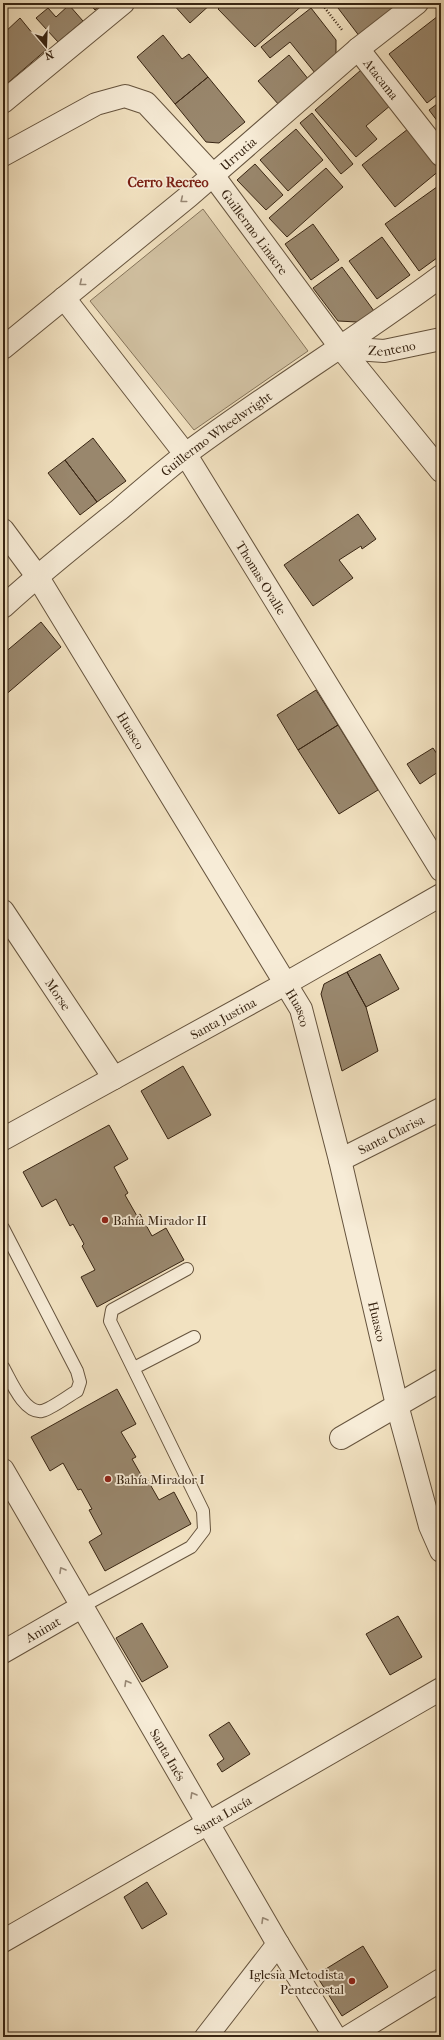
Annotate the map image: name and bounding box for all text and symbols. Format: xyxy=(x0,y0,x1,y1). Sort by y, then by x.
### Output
north arrow xyxy=(26,26,66,66)
text: N xyxy=(42,47,55,63)
street label: Atacama xyxy=(360,55,403,103)
street label: Urrutia xyxy=(217,133,260,173)
district label: Cerro Recreo xyxy=(127,174,209,191)
street label: Guillermo Linacre xyxy=(218,186,292,278)
one-way arrow xyxy=(180,196,188,203)
one-way arrow xyxy=(80,278,87,285)
street label: Zenteno xyxy=(367,337,417,359)
street label: Guillermo Wheelwright xyxy=(157,388,275,479)
street label: Thomas Ovalle xyxy=(233,538,290,618)
street label: Huasco xyxy=(114,709,148,752)
street label: Morse xyxy=(42,976,75,1013)
street label: Huasco xyxy=(283,986,313,1029)
street label: Santa Justina xyxy=(188,994,259,1042)
street label: Santa Clarisa xyxy=(355,1111,427,1157)
place label: Bahía Mirador II xyxy=(113,1213,207,1228)
marker: Bahía Mirador II xyxy=(100,1215,110,1225)
street label: Huasco xyxy=(366,1300,390,1343)
place label: Bahía Mirador I xyxy=(116,1472,205,1487)
marker: Bahía Mirador I xyxy=(103,1474,113,1484)
one-way arrow xyxy=(59,1567,66,1574)
street label: Aninat xyxy=(22,1613,63,1646)
one-way arrow xyxy=(125,1680,132,1687)
street label: Santa Inés xyxy=(147,1726,189,1783)
one-way arrow xyxy=(190,1792,197,1799)
street label: Santa Lucía xyxy=(191,1792,255,1837)
one-way arrow xyxy=(262,1917,269,1924)
place label: Iglesia Metodista Pentecostal xyxy=(249,1967,345,1997)
marker: Iglesia Metodista Pentecostal xyxy=(347,1976,357,1986)

